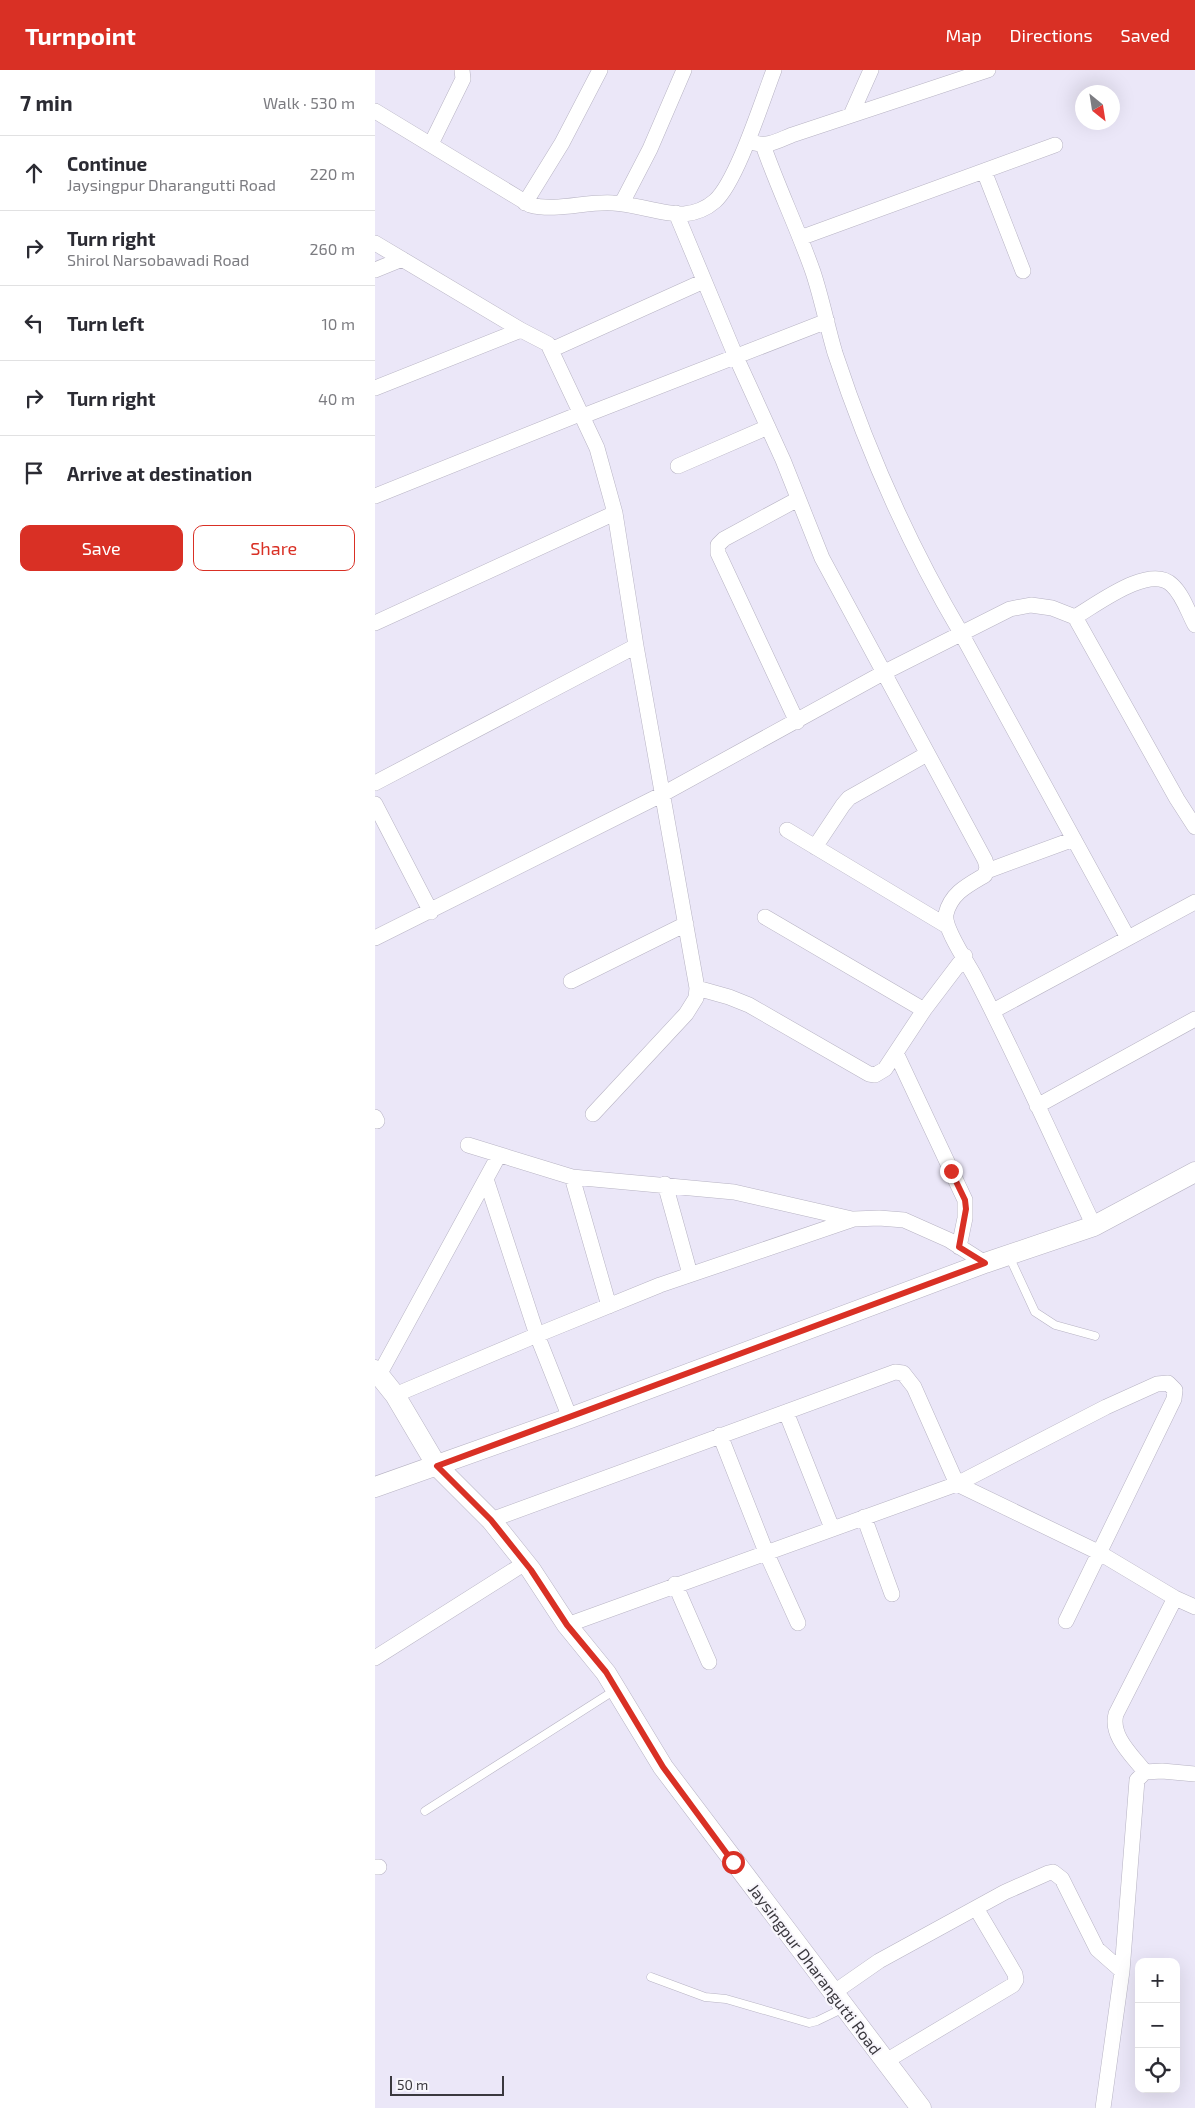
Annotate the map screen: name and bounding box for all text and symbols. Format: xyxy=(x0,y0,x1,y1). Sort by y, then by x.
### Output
text: Turnpoint xyxy=(25,21,136,50)
text: Map xyxy=(945,24,982,46)
text: Directions xyxy=(1010,24,1093,46)
text: Saved xyxy=(1121,24,1170,46)
north arrow xyxy=(1075,85,1120,130)
text: 7 min xyxy=(20,90,73,115)
text: Walk · 530 m xyxy=(263,93,355,112)
text: Continue xyxy=(67,152,147,175)
icon: ahead xyxy=(20,159,48,187)
text: 220 m xyxy=(310,164,355,183)
text: Jaysingpur Dharangutti Road xyxy=(67,175,276,194)
text: Turn right xyxy=(67,227,155,250)
icon: right xyxy=(20,234,48,262)
text: 260 m xyxy=(310,239,355,258)
text: Shirol Narsobawadi Road xyxy=(67,250,250,269)
icon: left xyxy=(20,309,48,337)
text: Turn left xyxy=(67,312,144,335)
text: 10 m xyxy=(321,314,355,333)
icon: right xyxy=(20,384,48,412)
text: Turn right xyxy=(67,387,155,410)
text: 40 m xyxy=(318,389,355,408)
icon: arrive xyxy=(20,459,48,487)
text: Arrive at destination xyxy=(67,462,252,485)
button: Save xyxy=(20,525,183,571)
button: Share xyxy=(193,525,355,571)
route end xyxy=(940,1160,963,1183)
route start xyxy=(722,1851,745,1874)
street label: Jaysingpur Dharangutti Road xyxy=(745,1880,886,2058)
map controls xyxy=(1135,1958,1180,2093)
button: + xyxy=(1135,1958,1180,2003)
button: − xyxy=(1135,2003,1180,2048)
button: locate xyxy=(1135,2048,1180,2093)
scale bar xyxy=(390,2073,504,2096)
text: 50 m xyxy=(397,2076,428,2093)

